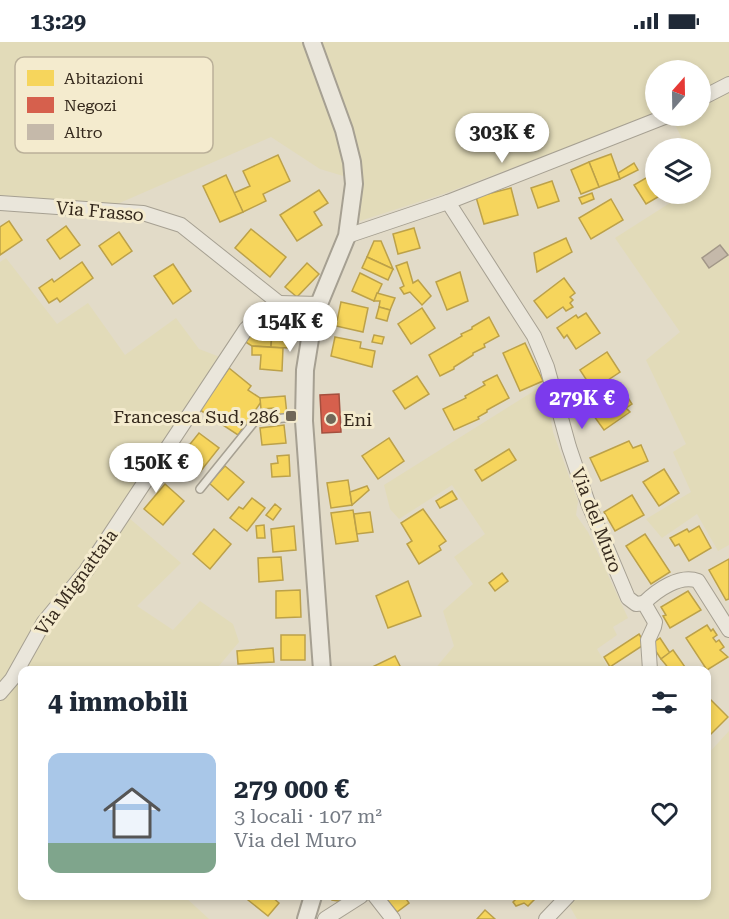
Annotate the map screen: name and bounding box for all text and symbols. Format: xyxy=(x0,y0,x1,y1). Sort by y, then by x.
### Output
text: 13:29 xyxy=(30,9,86,34)
legend xyxy=(15,57,213,153)
north arrow xyxy=(645,60,711,126)
map controls xyxy=(645,60,711,204)
text: Abitazioni xyxy=(64,69,143,88)
text: Negozi xyxy=(64,96,116,115)
pin: 303K € xyxy=(453,113,551,164)
text: 303K € xyxy=(469,120,535,144)
text: Altro xyxy=(64,123,103,142)
button: layers xyxy=(645,138,711,204)
street label: Via Frasso xyxy=(55,197,145,225)
pin: 154K € xyxy=(241,302,339,353)
text: 154K € xyxy=(257,309,323,333)
pin: 279K € xyxy=(533,379,631,430)
text: 279K € xyxy=(549,386,615,410)
place label: Francesca Sud, 286 xyxy=(113,406,279,427)
marker: Francesca Sud, 286 xyxy=(284,409,298,423)
place label: Eni xyxy=(343,409,372,430)
marker: Eni xyxy=(324,412,338,426)
pin: 150K € xyxy=(107,443,205,494)
text: 150K € xyxy=(123,450,189,474)
street label: Via del Muro xyxy=(567,465,627,575)
street label: Via Mignattaia xyxy=(31,525,122,639)
icon: filters xyxy=(648,686,681,719)
text: 4 immobili xyxy=(48,687,188,717)
text: 279 000 € xyxy=(234,774,349,804)
icon: home xyxy=(96,777,168,849)
icon: heart xyxy=(648,797,681,830)
text: 3 locali · 107 m² xyxy=(234,804,382,828)
text: Via del Muro xyxy=(234,828,357,852)

